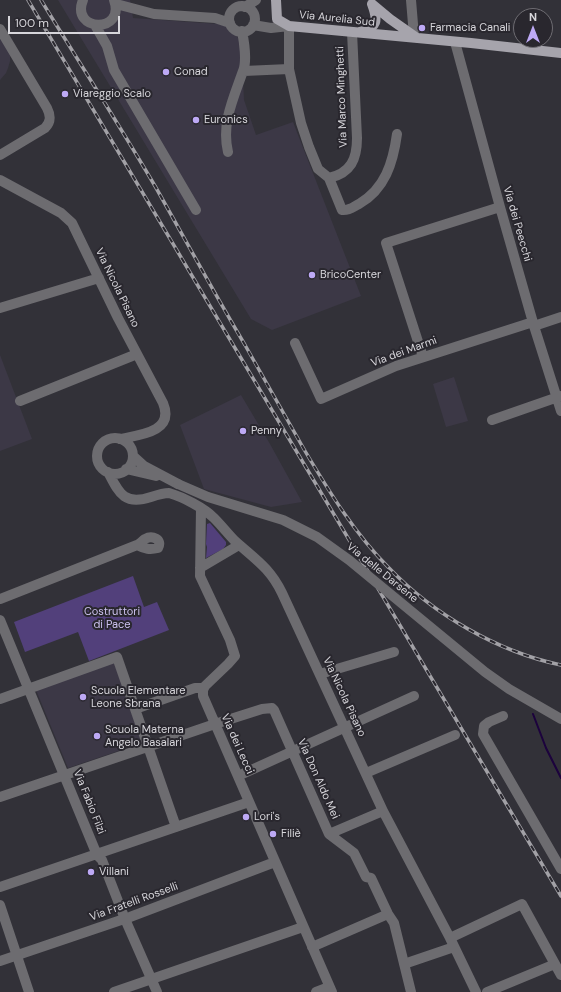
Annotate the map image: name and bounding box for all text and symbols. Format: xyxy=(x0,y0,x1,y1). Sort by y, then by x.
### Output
scale bar xyxy=(10,8,122,34)
street label: Via Aurelia Sud xyxy=(298,8,376,30)
north arrow xyxy=(513,8,553,48)
text: N xyxy=(529,10,537,24)
text: 100 m xyxy=(15,15,49,31)
place label: Farmacia Canali xyxy=(430,21,510,35)
marker: Farmacia Canali xyxy=(417,23,427,33)
street label: Via Marco Minghetti xyxy=(334,46,350,148)
place label: Conad xyxy=(174,65,208,79)
marker: Conad xyxy=(161,67,171,77)
place label: Viareggio Scalo xyxy=(73,87,151,101)
marker: Viareggio Scalo xyxy=(60,89,70,99)
place label: Euronics xyxy=(204,113,248,127)
marker: Euronics xyxy=(191,115,201,125)
street label: Via dei Peecchi xyxy=(500,185,534,263)
street label: Via Nicola Pisano xyxy=(92,246,142,330)
place label: BricoCenter xyxy=(320,268,381,282)
marker: BricoCenter xyxy=(307,270,317,280)
street label: Via dei Marmi xyxy=(369,334,439,370)
place label: Penny xyxy=(251,424,282,438)
marker: Penny xyxy=(238,426,248,436)
street label: Via delle Darsene xyxy=(344,540,420,606)
park label: Costruttori di Pace xyxy=(84,605,140,631)
street label: Via Nicola Pisano xyxy=(320,655,368,739)
place label: Scuola Elementare Leone Sbrana xyxy=(91,684,186,710)
marker: Scuola Elementare Leone Sbrana xyxy=(78,692,88,702)
street label: Via dei Lecci xyxy=(218,712,256,776)
place label: Scuola Materna Angelo Basalari xyxy=(105,723,184,749)
marker: Scuola Materna Angelo Basalari xyxy=(92,731,102,741)
street label: Via Don Aldo Mei xyxy=(294,737,342,821)
street label: Via Fabio Filzi xyxy=(70,768,108,836)
place label: Lori's xyxy=(254,810,280,824)
marker: Lori's xyxy=(241,812,251,822)
place label: Filiè xyxy=(281,827,301,841)
marker: Filiè xyxy=(268,829,278,839)
place label: Villani xyxy=(99,865,129,879)
marker: Villani xyxy=(86,867,96,877)
street label: Via Fratelli Rosselli xyxy=(88,880,180,924)

